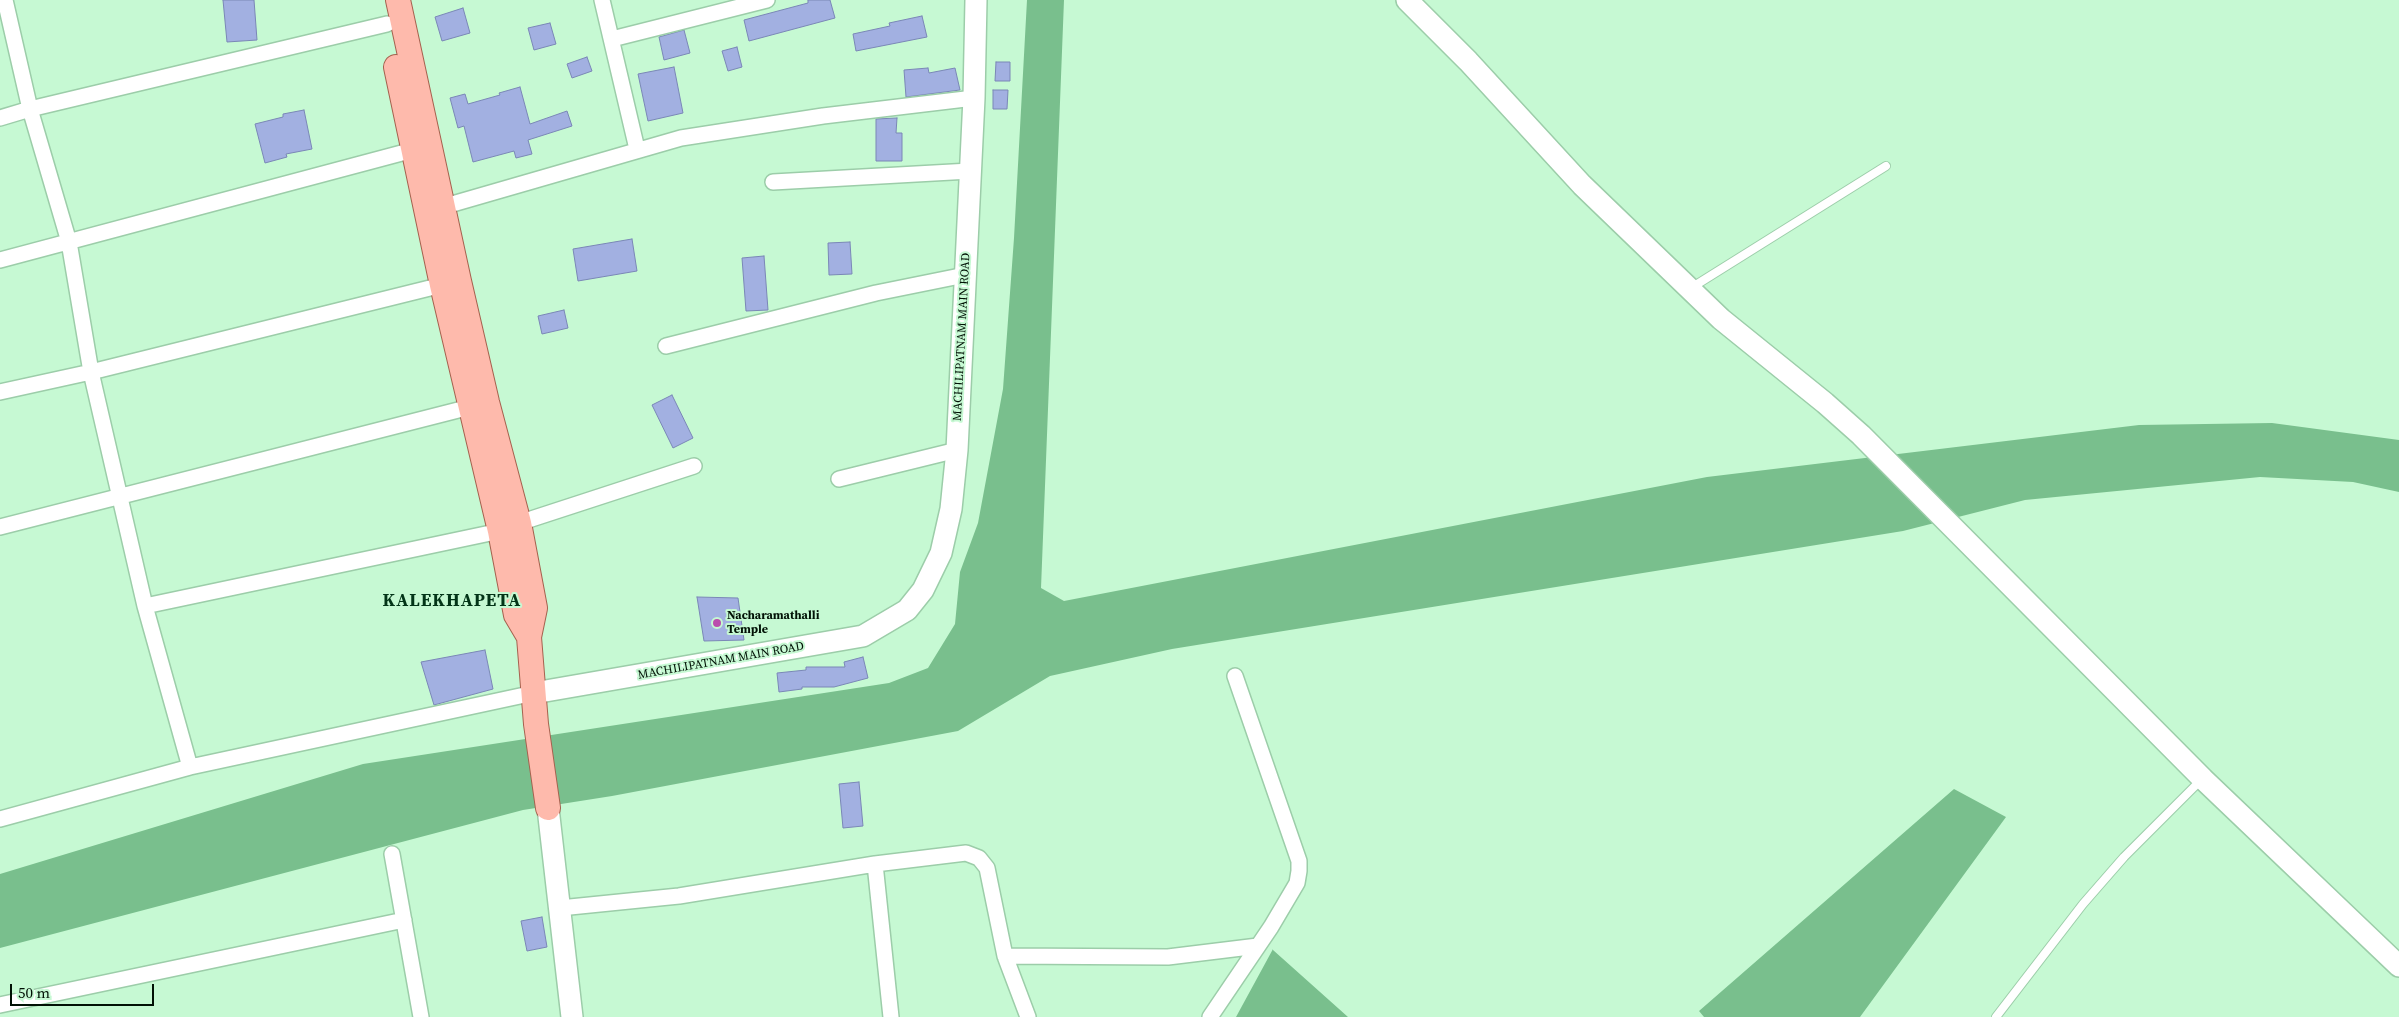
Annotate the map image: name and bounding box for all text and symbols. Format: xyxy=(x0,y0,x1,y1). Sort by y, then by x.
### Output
street label: MACHILIPATNAM MAIN ROAD xyxy=(950,253,974,421)
district label: KALEKHAPETA xyxy=(381,590,523,612)
place label: Nacharamathalli Temple xyxy=(727,609,820,637)
marker: Nacharamathalli Temple xyxy=(711,617,723,629)
street label: MACHILIPATNAM MAIN ROAD xyxy=(637,639,805,683)
scale bar xyxy=(12,974,156,1006)
text: 50 m xyxy=(18,982,50,1003)

